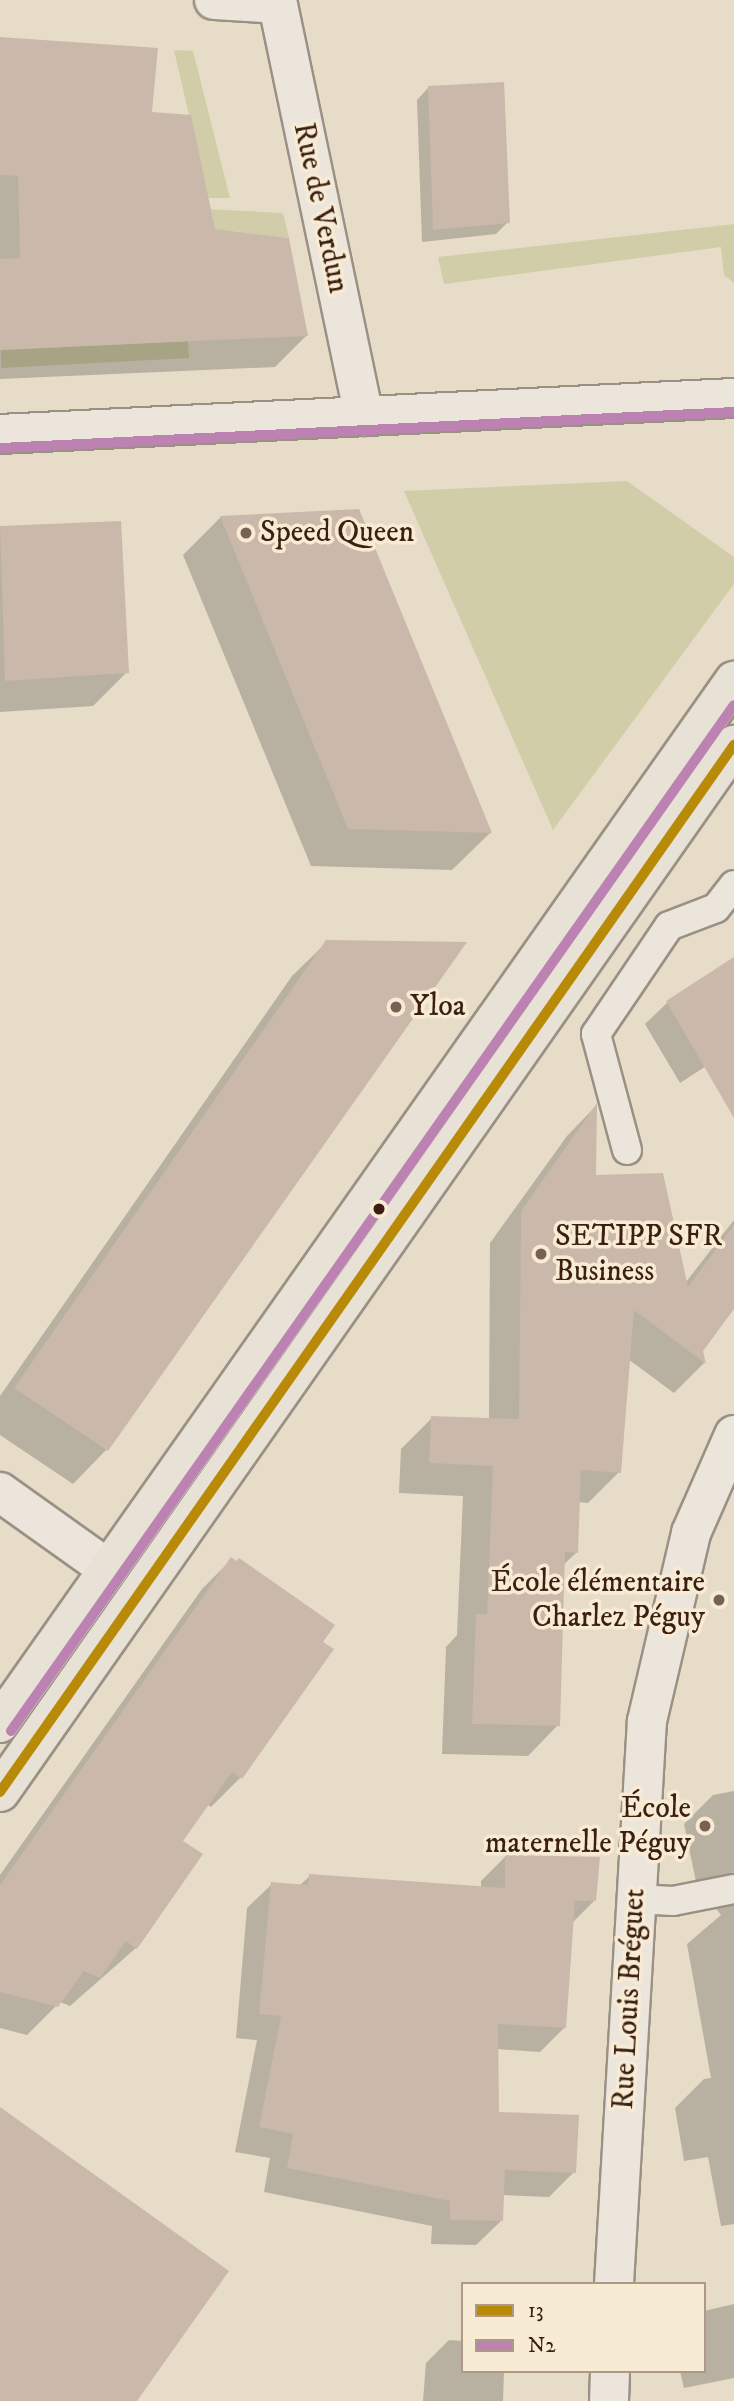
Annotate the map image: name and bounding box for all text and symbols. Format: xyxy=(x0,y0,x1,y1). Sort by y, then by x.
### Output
street label: Rue de Verdun xyxy=(284,120,356,296)
place label: Speed Queen xyxy=(260,515,414,551)
marker: Speed Queen xyxy=(238,525,254,541)
place label: Yloa xyxy=(410,989,466,1025)
marker: Yloa xyxy=(388,999,404,1015)
unlabelled marker xyxy=(372,1202,386,1216)
place label: SETIPP SFR Business xyxy=(555,1219,722,1290)
marker: SETIPP SFR Business xyxy=(533,1246,549,1262)
place label: École élémentaire Charlez Péguy xyxy=(491,1565,705,1636)
marker: École élémentaire Charlez Péguy xyxy=(711,1592,727,1608)
place label: École maternelle Péguy xyxy=(485,1791,691,1862)
marker: École maternelle Péguy xyxy=(697,1818,713,1834)
street label: Rue Louis Bréguet xyxy=(606,1887,654,2111)
legend xyxy=(461,2282,706,2373)
text: 13 xyxy=(528,2298,544,2324)
text: N2 xyxy=(528,2333,556,2359)

